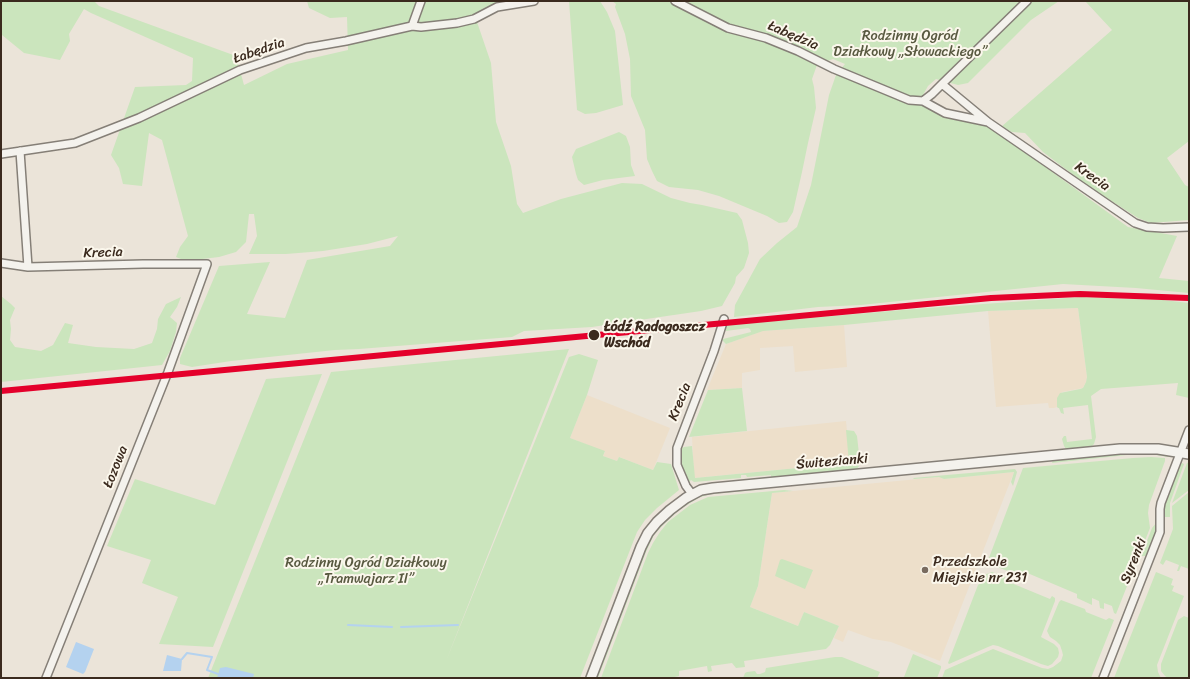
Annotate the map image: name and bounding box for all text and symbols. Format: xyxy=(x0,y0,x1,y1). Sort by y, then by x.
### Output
street label: Łabędzia xyxy=(765,18,821,54)
park label: Rodzinny Ogród Działkowy „Słowackiego” xyxy=(833,28,987,60)
street label: Łabędzia xyxy=(231,34,287,68)
street label: Krecia xyxy=(1071,159,1113,195)
street label: Krecia xyxy=(83,244,123,262)
place label: Łódź Radogoszcz Wschód xyxy=(604,319,705,352)
marker: Łódź Radogoszcz Wschód xyxy=(587,328,601,342)
street label: Krecia xyxy=(665,381,695,423)
street label: Łozowa xyxy=(100,443,132,491)
street label: Świtezianki xyxy=(795,450,869,474)
street label: Syrenki xyxy=(1117,536,1151,586)
place label: Przedszkole Miejskie nr 231 xyxy=(933,554,1027,586)
park label: Rodzinny Ogród Działkowy „Tramwajarz II” xyxy=(285,555,447,588)
marker: Przedszkole Miejskie nr 231 xyxy=(920,565,930,575)

